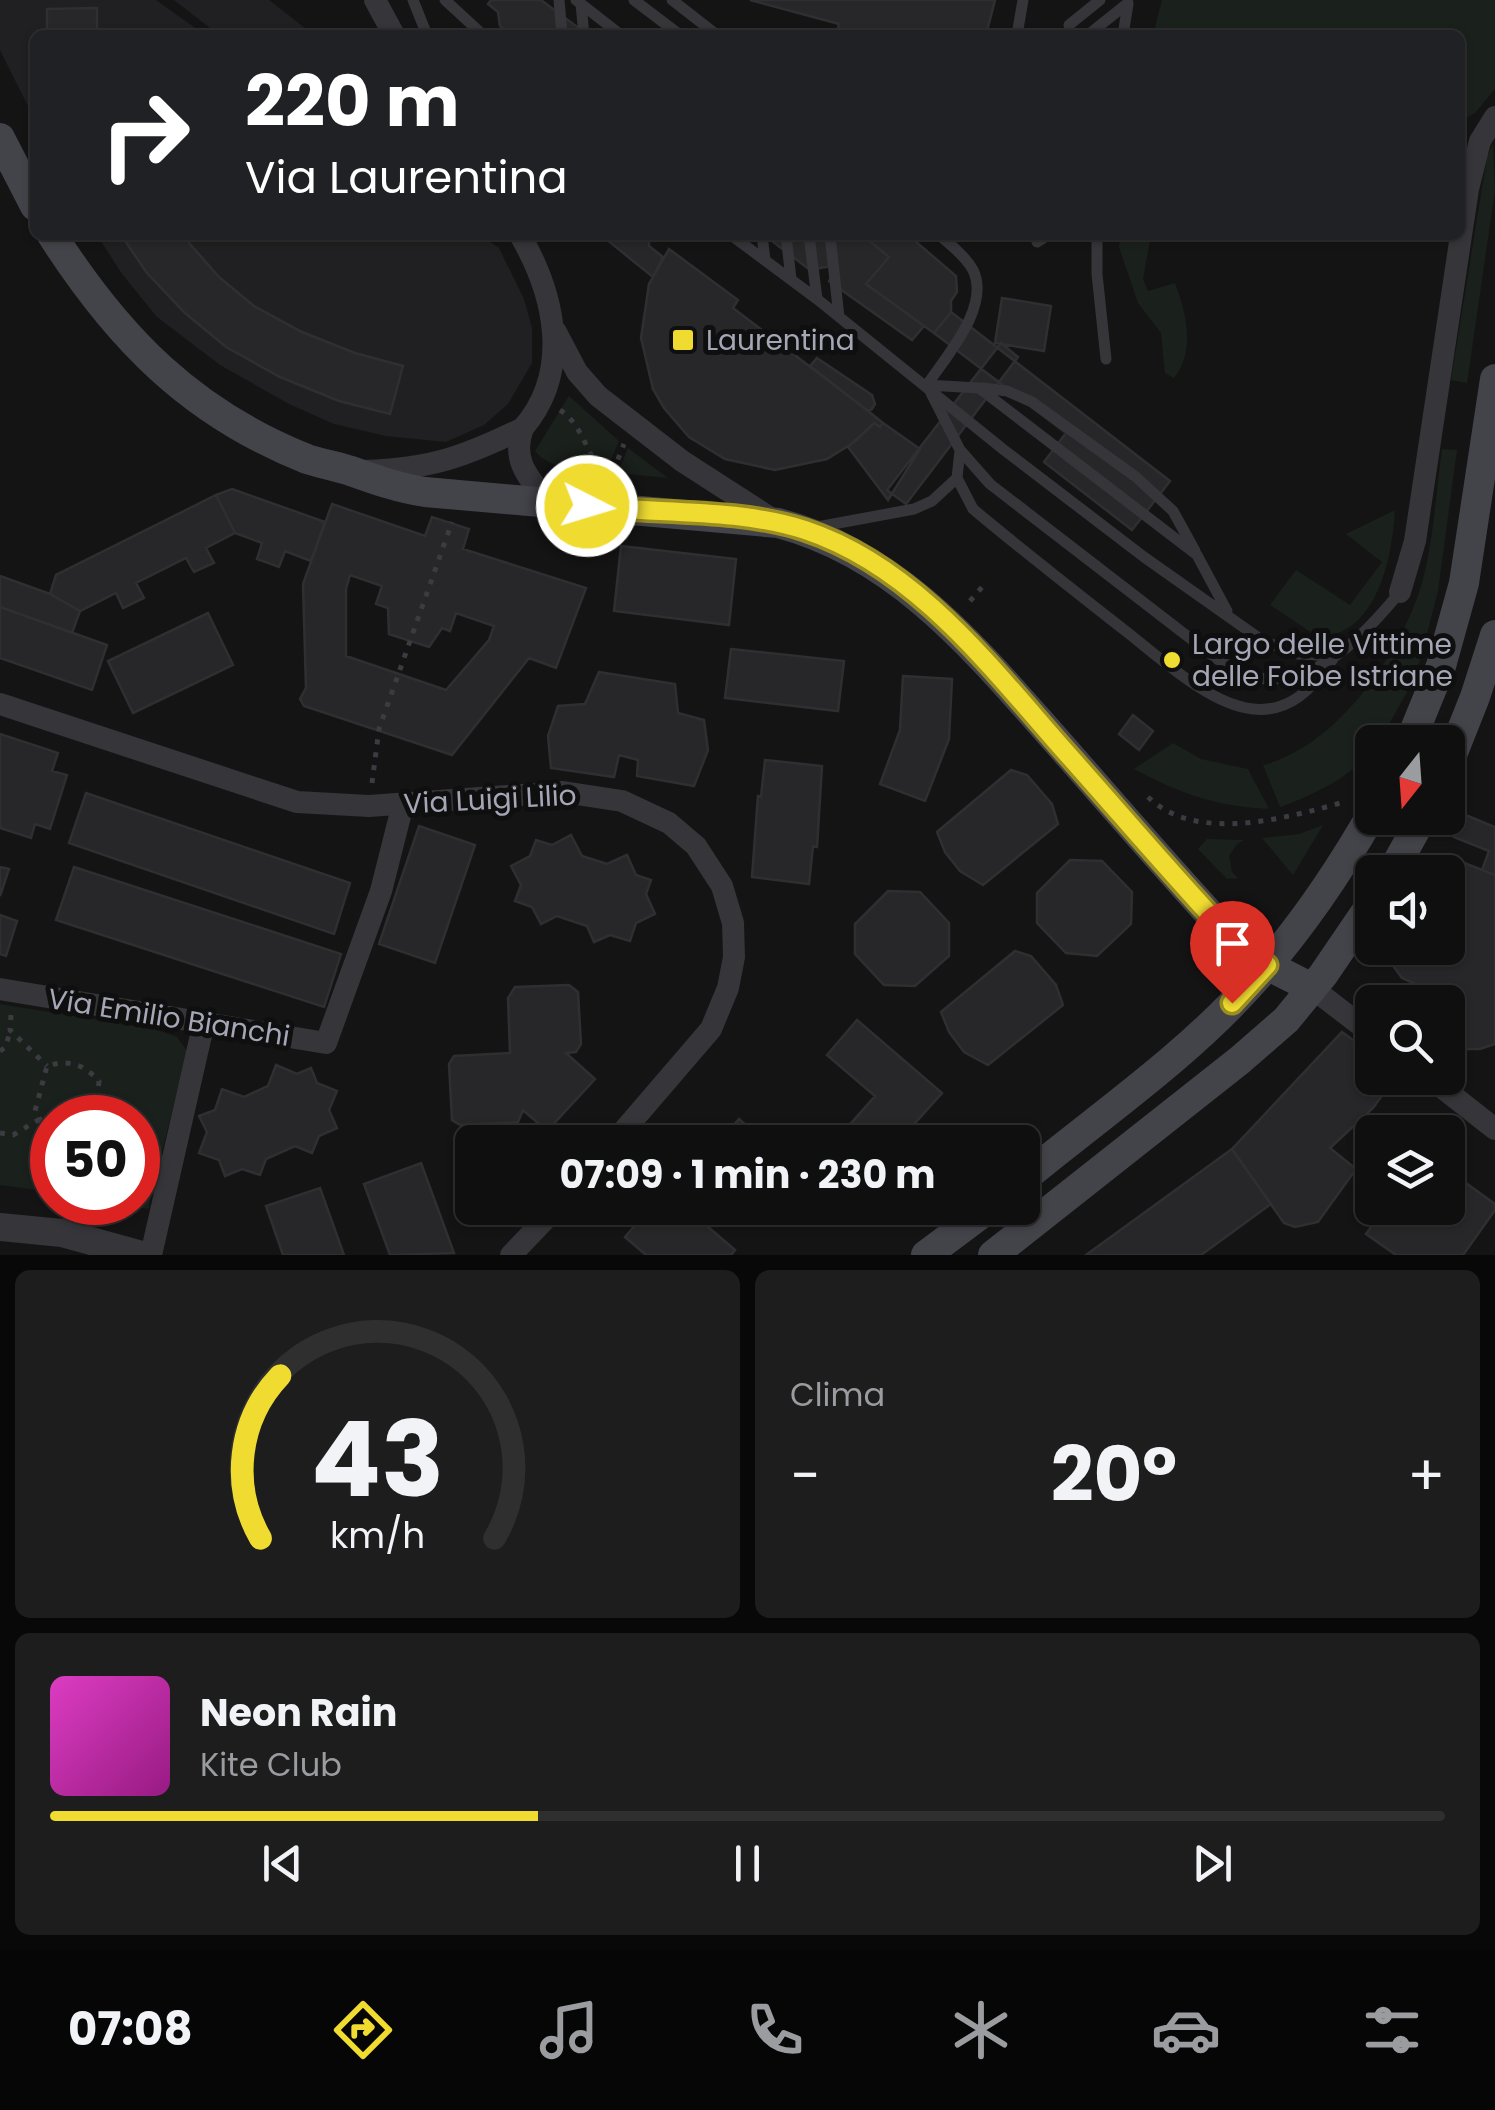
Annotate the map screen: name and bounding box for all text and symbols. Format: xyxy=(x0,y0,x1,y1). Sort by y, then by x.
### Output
text: 220 m xyxy=(245,52,460,151)
icon: right xyxy=(80,70,210,200)
text: Via Laurentina xyxy=(245,146,568,209)
place label: Laurentina xyxy=(706,321,855,360)
marker: Laurentina xyxy=(670,327,696,353)
position arrow xyxy=(535,454,639,558)
place label: Largo delle Vittime delle Foibe Istriane xyxy=(1192,625,1453,696)
marker: Largo delle Vittime delle Foibe Istriane xyxy=(1161,649,1183,671)
north arrow xyxy=(1355,725,1465,835)
map controls xyxy=(1355,725,1465,1225)
street label: Via Luigi Lilio xyxy=(403,775,577,824)
button: sound xyxy=(1355,855,1465,965)
pin xyxy=(1190,901,1275,1004)
icon: arrive xyxy=(1205,916,1260,971)
street label: Via Emilio Bianchi xyxy=(45,979,293,1056)
button: search xyxy=(1355,985,1465,1095)
speed limit sign: 50 xyxy=(30,1095,160,1225)
button: layers xyxy=(1355,1115,1465,1225)
text: 07:09 · 1 min · 230 m xyxy=(559,1148,936,1201)
text: Clima xyxy=(790,1372,885,1417)
text: 43 xyxy=(311,1387,444,1532)
text: 20° xyxy=(1051,1422,1177,1527)
text: − xyxy=(790,1437,820,1514)
text: + xyxy=(1407,1437,1445,1514)
text: km/h xyxy=(330,1510,425,1561)
text: Neon Rain xyxy=(200,1686,397,1739)
text: Kite Club xyxy=(200,1742,342,1787)
icon: previous xyxy=(255,1836,310,1891)
icon: pause xyxy=(720,1836,775,1891)
icon: next xyxy=(1185,1836,1240,1891)
icon: directions xyxy=(328,1995,398,2065)
icon: music xyxy=(534,1995,604,2065)
icon: phone xyxy=(740,1995,810,2065)
icon: climate xyxy=(946,1995,1016,2065)
icon: car xyxy=(1151,1995,1221,2065)
icon: filters xyxy=(1357,1995,1427,2065)
text: 07:08 xyxy=(68,1998,193,2061)

